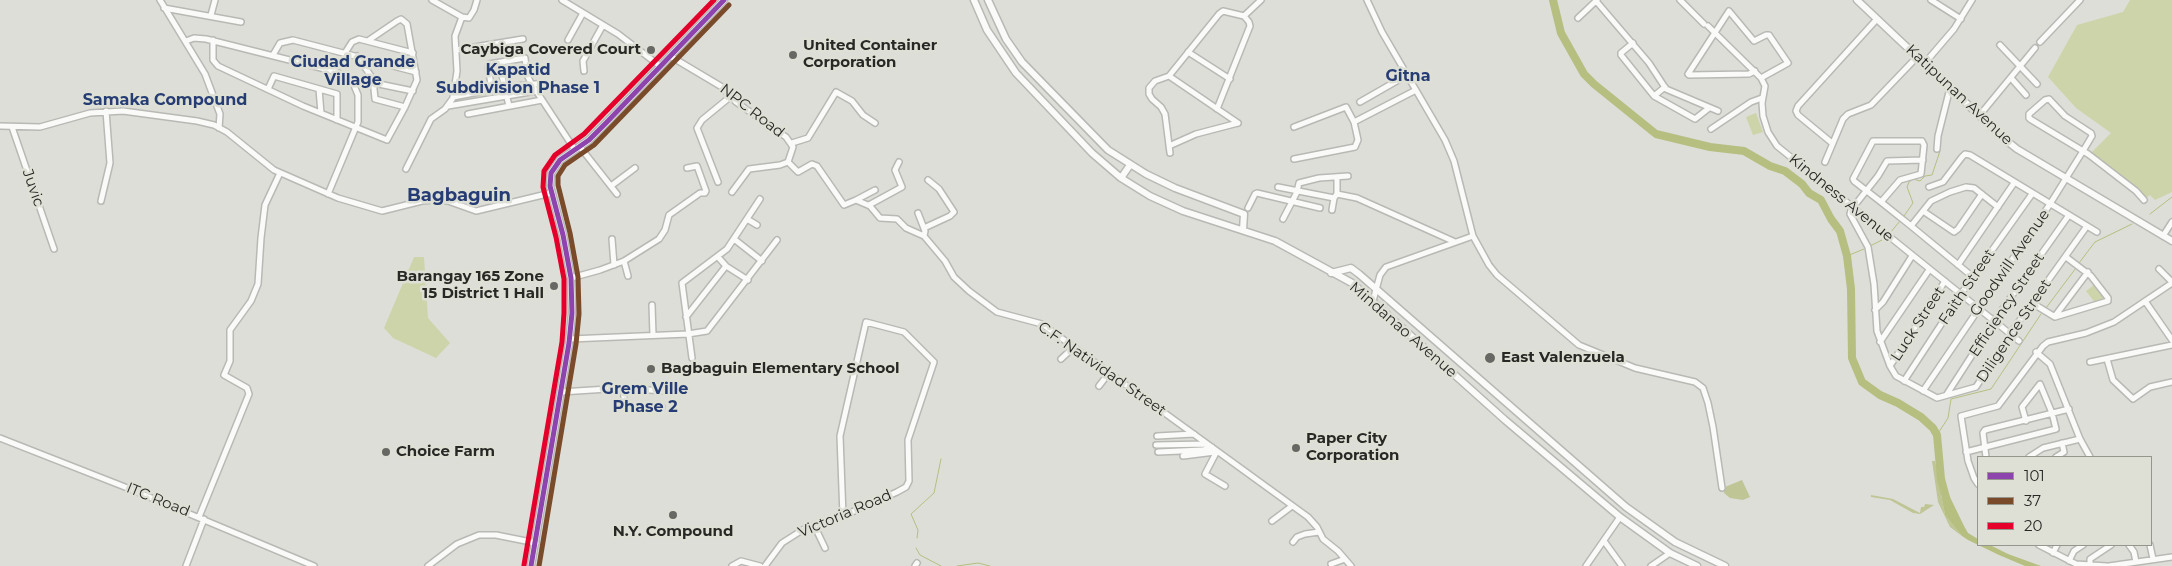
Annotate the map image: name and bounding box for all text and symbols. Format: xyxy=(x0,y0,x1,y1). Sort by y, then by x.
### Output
place label: United Container Corporation xyxy=(803,37,937,72)
place label: Caybiga Covered Court xyxy=(460,41,641,59)
street label: Katipunan Avenue xyxy=(1902,41,2016,149)
marker: Caybiga Covered Court xyxy=(645,44,657,56)
marker: United Container Corporation xyxy=(787,49,799,61)
district label: Ciudad Grande Village xyxy=(291,52,415,90)
district label: Kapatid Subdivision Phase 1 xyxy=(436,60,600,98)
district label: Gitna xyxy=(1385,66,1431,86)
street label: NPC Road xyxy=(716,80,788,142)
district label: Samaka Compound xyxy=(83,90,247,110)
street label: Kindness Avenue xyxy=(1785,150,1897,246)
street label: Juvic xyxy=(18,167,48,209)
district label: Bagbaguin xyxy=(407,185,511,207)
street label: Goodwill Avenue xyxy=(1966,206,2054,320)
street label: Faith Street xyxy=(1935,246,1999,328)
street label: Efficiency Street xyxy=(1966,250,2048,360)
place label: Barangay 165 Zone 15 District 1 Hall xyxy=(397,268,544,303)
street label: Diligence Street xyxy=(1973,276,2055,386)
street label: Mindanao Avenue xyxy=(1346,278,1460,382)
marker: Barangay 165 Zone 15 District 1 Hall xyxy=(548,280,560,292)
street label: Luck Street xyxy=(1887,283,1949,365)
street label: C.F. Natividad Street xyxy=(1034,318,1170,420)
place label: East Valenzuela xyxy=(1501,349,1625,367)
marker: East Valenzuela xyxy=(1483,351,1497,365)
place label: Bagbaguin Elementary School xyxy=(661,360,900,378)
marker: Bagbaguin Elementary School xyxy=(645,363,657,375)
district label: Grem Ville Phase 2 xyxy=(602,379,688,417)
place label: Paper City Corporation xyxy=(1306,430,1399,465)
marker: Paper City Corporation xyxy=(1290,442,1302,454)
place label: Choice Farm xyxy=(396,443,495,461)
marker: Choice Farm xyxy=(380,446,392,458)
legend xyxy=(1977,456,2152,546)
text: 101 xyxy=(2024,466,2045,485)
street label: ITC Road xyxy=(124,479,192,521)
street label: Victoria Road xyxy=(795,486,895,542)
text: 37 xyxy=(2024,491,2041,510)
marker: N.Y. Compound xyxy=(667,509,679,521)
text: 20 xyxy=(2024,516,2042,535)
place label: N.Y. Compound xyxy=(613,523,733,541)

